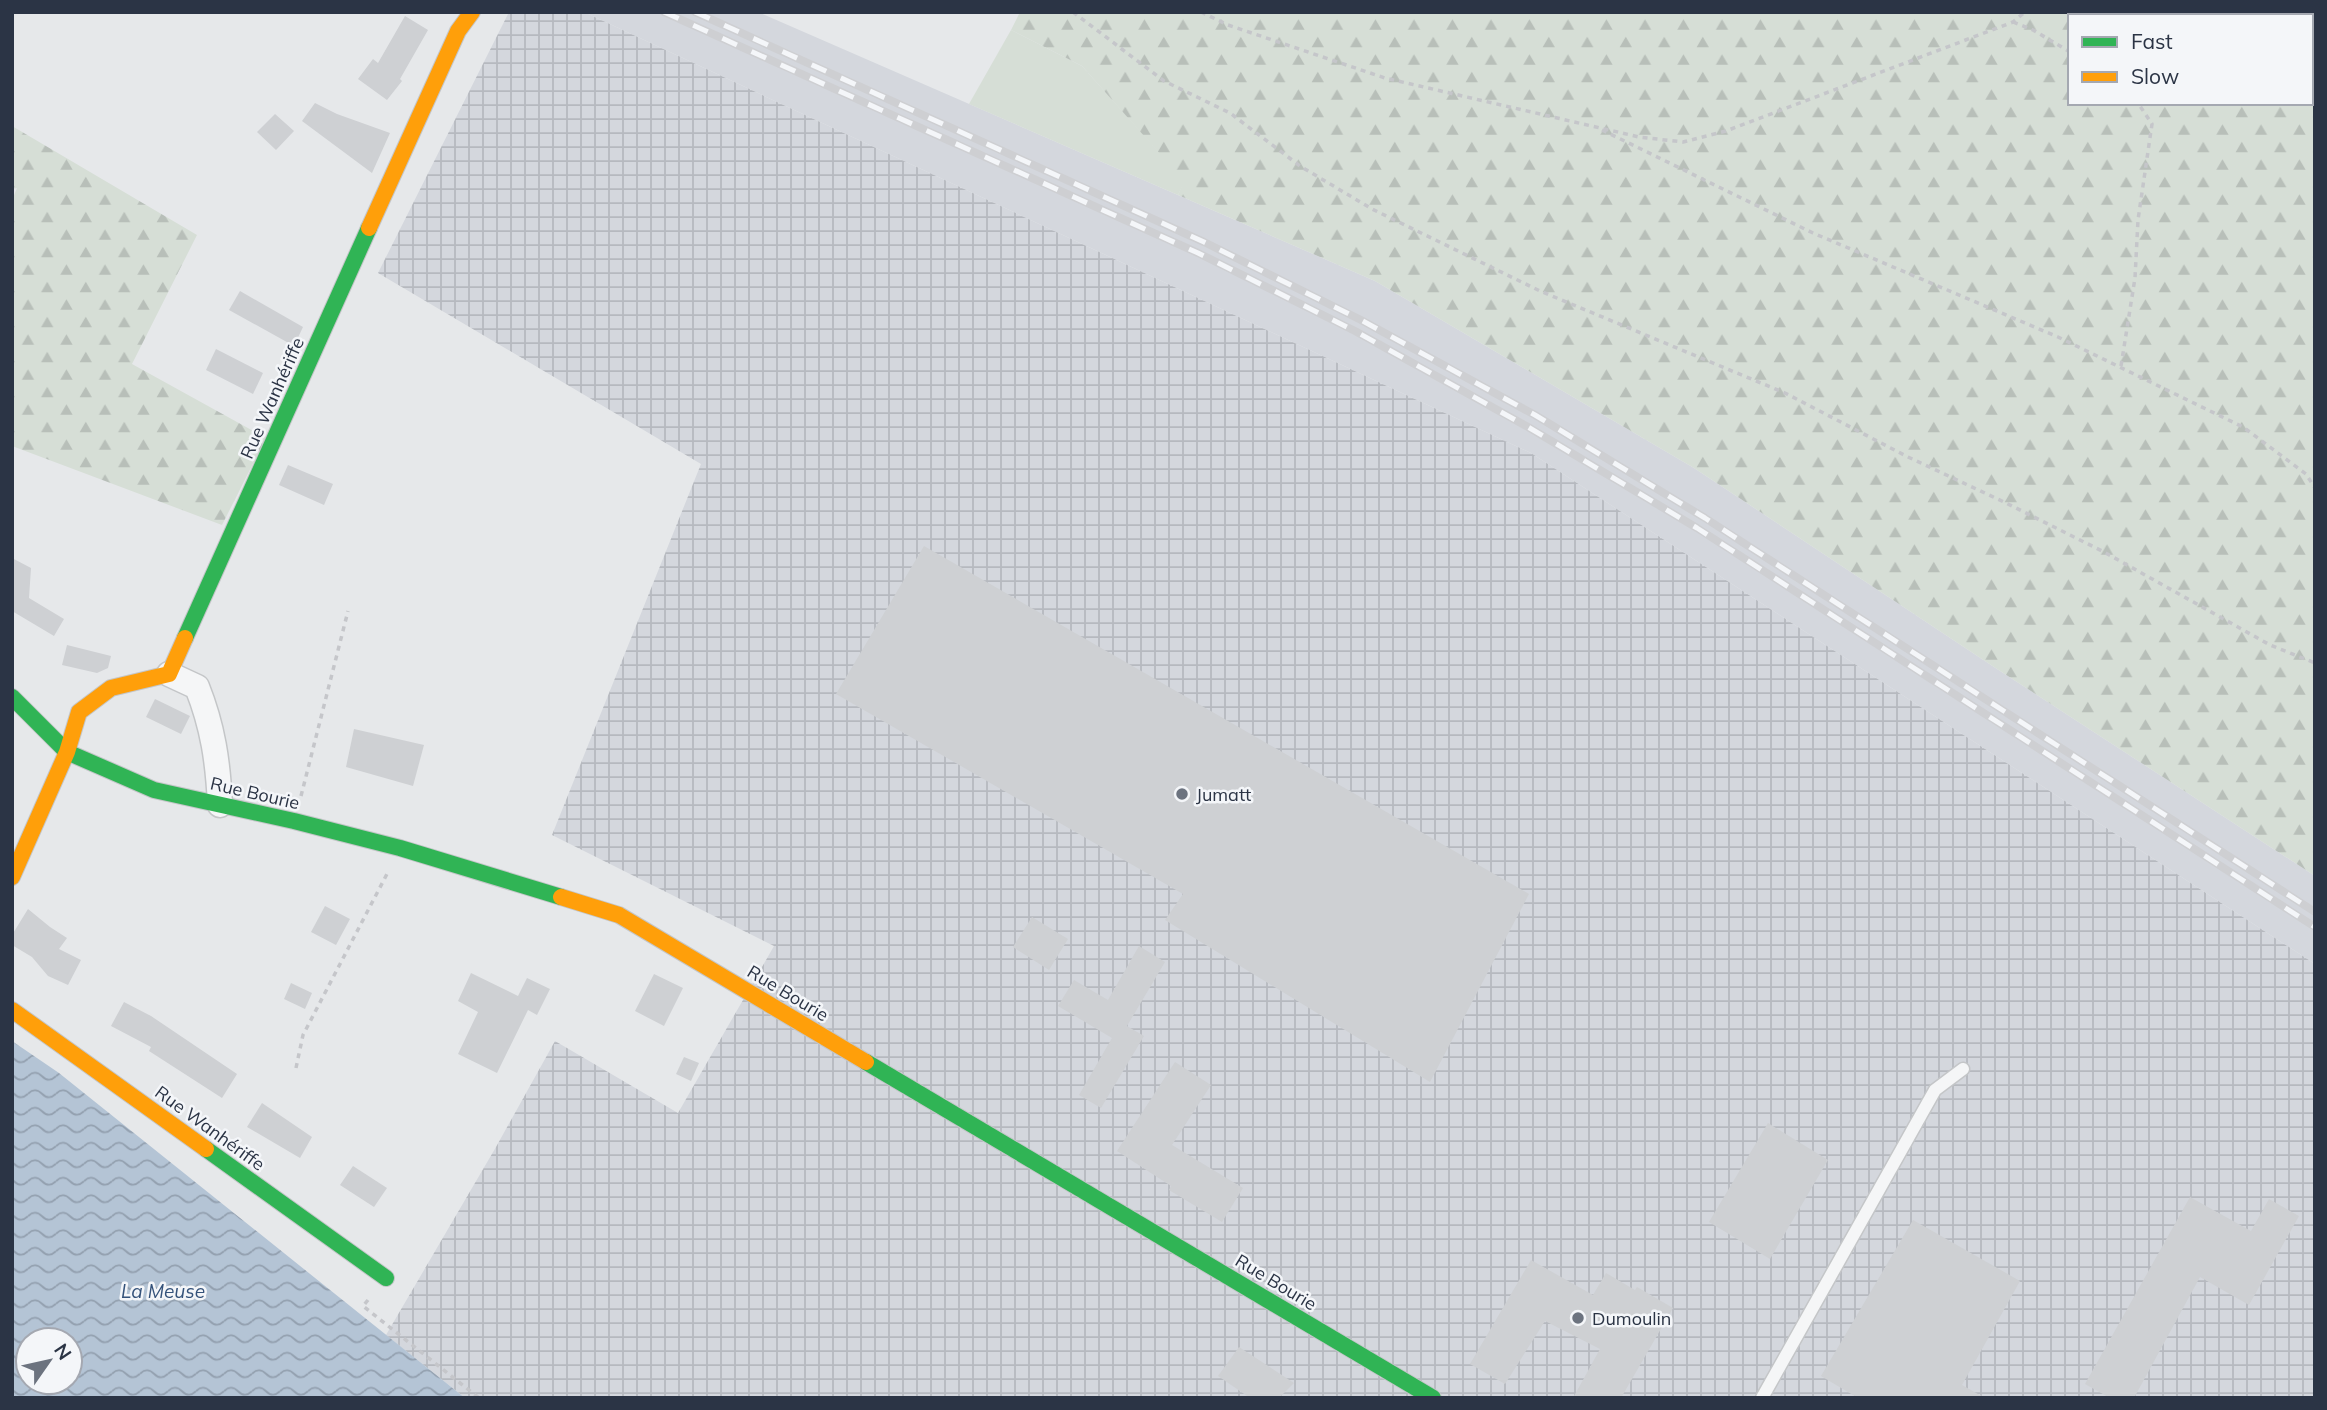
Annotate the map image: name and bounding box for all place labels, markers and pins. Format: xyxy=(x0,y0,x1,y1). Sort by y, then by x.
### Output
place label: Jumatt xyxy=(1196,783,1251,806)
marker: Jumatt xyxy=(1174,786,1190,802)
place label: Dumoulin xyxy=(1592,1307,1671,1330)
marker: Dumoulin xyxy=(1570,1310,1586,1326)

